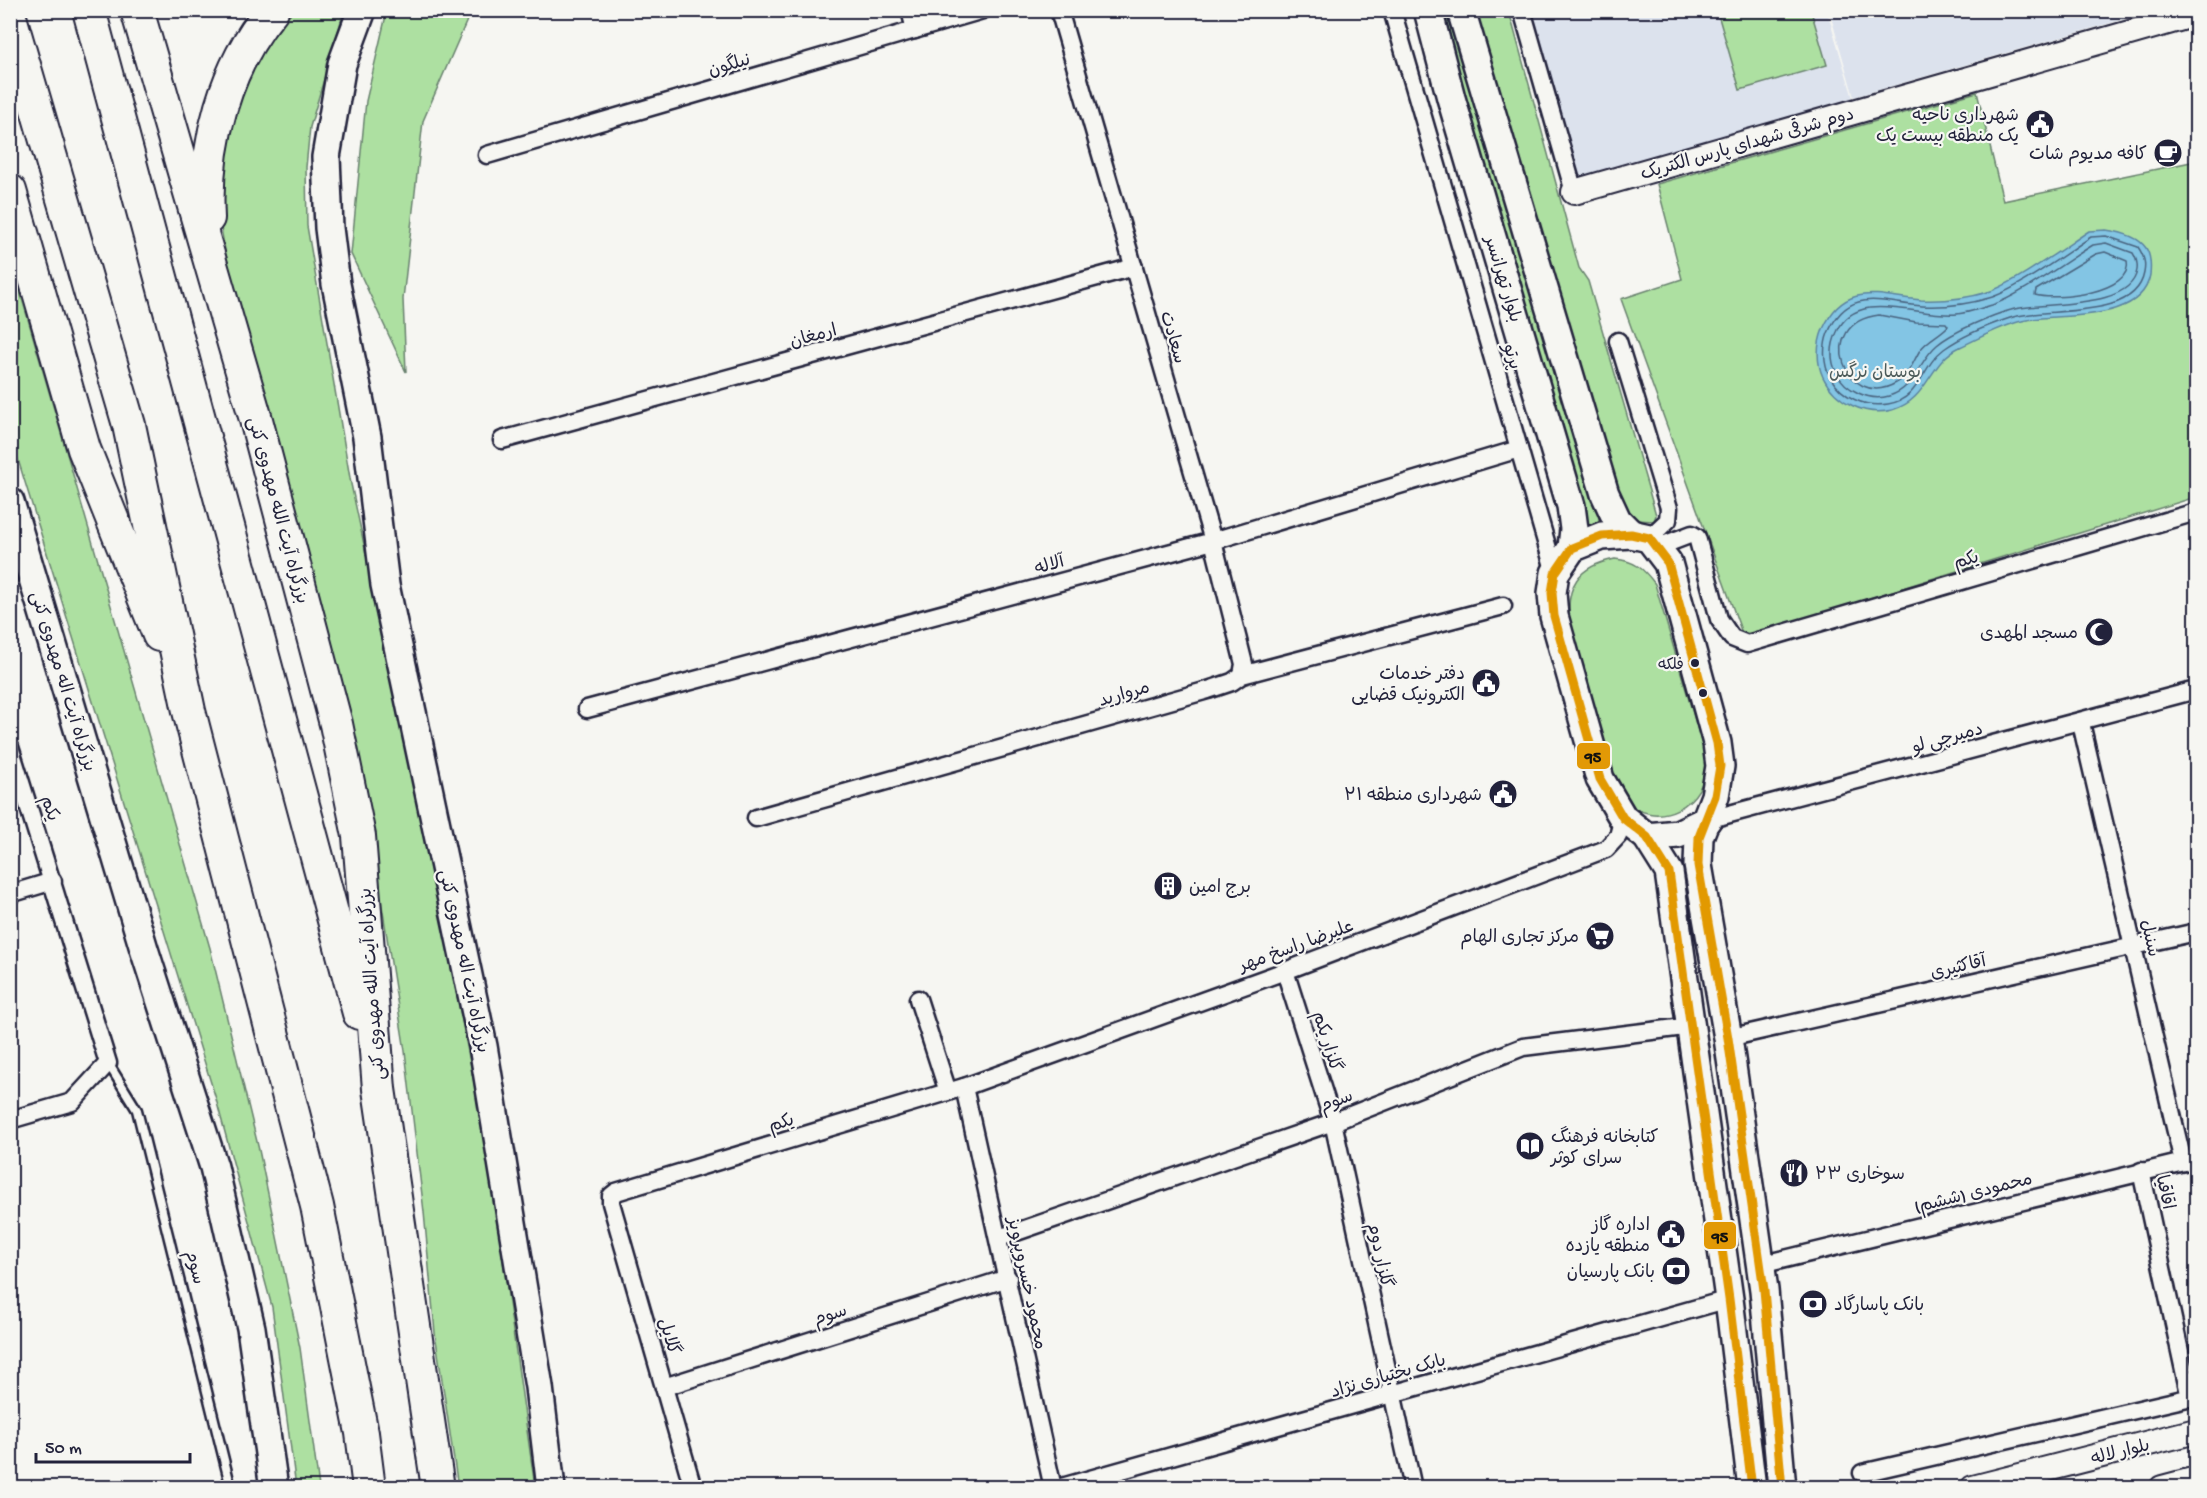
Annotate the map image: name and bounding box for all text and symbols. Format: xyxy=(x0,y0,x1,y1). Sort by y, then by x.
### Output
street label: نیلگون xyxy=(706,48,753,82)
street label: دوم شرقی شهدای پارس الکتریک xyxy=(1637,101,1857,187)
place label: شهرداری ناحیه یک منطقه بیست یک xyxy=(1876,106,2019,148)
public building icon: شهرداری ناحیه یک منطقه بیست یک xyxy=(2024,108,2056,140)
cafe icon: کافه مدیوم شات xyxy=(2152,137,2184,169)
place label: کافه مدیوم شات xyxy=(2029,145,2147,167)
street label: بلوار تهرانسر xyxy=(1478,232,1525,325)
street label: سعادت xyxy=(1154,309,1189,366)
street label: ارمغان xyxy=(788,321,840,354)
street label: پرتو xyxy=(1497,340,1524,372)
park label: بوستان نرگس xyxy=(1829,361,1921,384)
street label: بزرگراه آیت الله مهدوی کنی xyxy=(242,414,314,606)
street label: یکم xyxy=(1952,548,1982,576)
street label: آلاله xyxy=(1032,551,1068,580)
street label: بزرگراه آیت اله مهدوی کنی xyxy=(24,589,101,774)
mosque icon: مسجد المهدی xyxy=(2083,616,2115,648)
place label: مسجد المهدی xyxy=(1980,624,2078,645)
place label: فلکه xyxy=(1658,657,1684,676)
marker: فلکه xyxy=(1689,657,1701,669)
place label: دفتر خدمات الکترونیک قضایی xyxy=(1351,665,1465,707)
public building icon: دفتر خدمات الکترونیک قضایی xyxy=(1470,667,1502,699)
street label: مروارید xyxy=(1097,678,1153,713)
unlabelled marker xyxy=(1697,687,1709,699)
street label: دمیرچی لو xyxy=(1909,720,1986,759)
line badge: 95 xyxy=(1576,742,1611,770)
text: 95 xyxy=(1584,750,1602,769)
public building icon: شهرداری منطقه ۲۱ xyxy=(1487,778,1519,810)
place label: شهرداری منطقه ۲۱ xyxy=(1344,786,1482,807)
street label: یکم xyxy=(34,793,63,824)
street label: بزرگراه آیت اله مهدوی کنی xyxy=(433,867,494,1055)
building icon: برج امین xyxy=(1152,870,1184,902)
place label: برج امین xyxy=(1189,878,1251,899)
street label: بزرگراه آیت الله مهدوی کنی xyxy=(354,887,391,1081)
street label: علیرضا راسخ مهر xyxy=(1235,917,1357,978)
street label: سنبل xyxy=(2134,918,2163,959)
supermarket icon: مرکز تجاری الهام xyxy=(1584,920,1616,952)
place label: مرکز تجاری الهام xyxy=(1460,928,1579,950)
street label: آقاکثیری xyxy=(1928,951,1990,985)
street label: گلزار یکم xyxy=(1306,1008,1347,1075)
street label: سوم xyxy=(1317,1086,1357,1119)
street label: یکم xyxy=(766,1111,797,1139)
place label: کتابخانه فرهنگ سرای کوثر xyxy=(1549,1126,1659,1170)
library icon: کتابخانه فرهنگ سرای کوثر xyxy=(1514,1130,1546,1162)
restaurant icon: سوخاری ۲۳ xyxy=(1778,1157,1810,1189)
place label: سوخاری ۲۳ xyxy=(1815,1165,1905,1186)
street label: محمودی (ششم) xyxy=(1912,1170,2035,1220)
street label: اقاقیا xyxy=(2150,1173,2177,1212)
street label: محمود خسروپرویز xyxy=(1001,1213,1050,1352)
place label: اداره گاز منطقه یازده xyxy=(1565,1214,1650,1258)
public building icon: اداره گاز منطقه یازده xyxy=(1655,1218,1687,1250)
street label: گلزار دوم xyxy=(1360,1221,1398,1290)
line badge: 95 xyxy=(1703,1221,1737,1250)
text: 95 xyxy=(1711,1230,1729,1249)
street label: سوم xyxy=(178,1248,208,1287)
bank icon: بانک پارسیان xyxy=(1660,1255,1692,1287)
place label: بانک پارسیان xyxy=(1567,1262,1655,1284)
bank icon: بانک پاسارگاد xyxy=(1797,1288,1829,1320)
place label: بانک پاسارگاد xyxy=(1834,1294,1924,1317)
street label: سوم xyxy=(811,1301,851,1333)
street label: گلایل xyxy=(652,1315,685,1358)
street label: بابک بختیاری نژاد xyxy=(1329,1351,1449,1404)
scale bar xyxy=(36,1426,190,1464)
street label: بلوار لاله xyxy=(2089,1436,2152,1471)
text: 50 m xyxy=(45,1439,82,1460)

